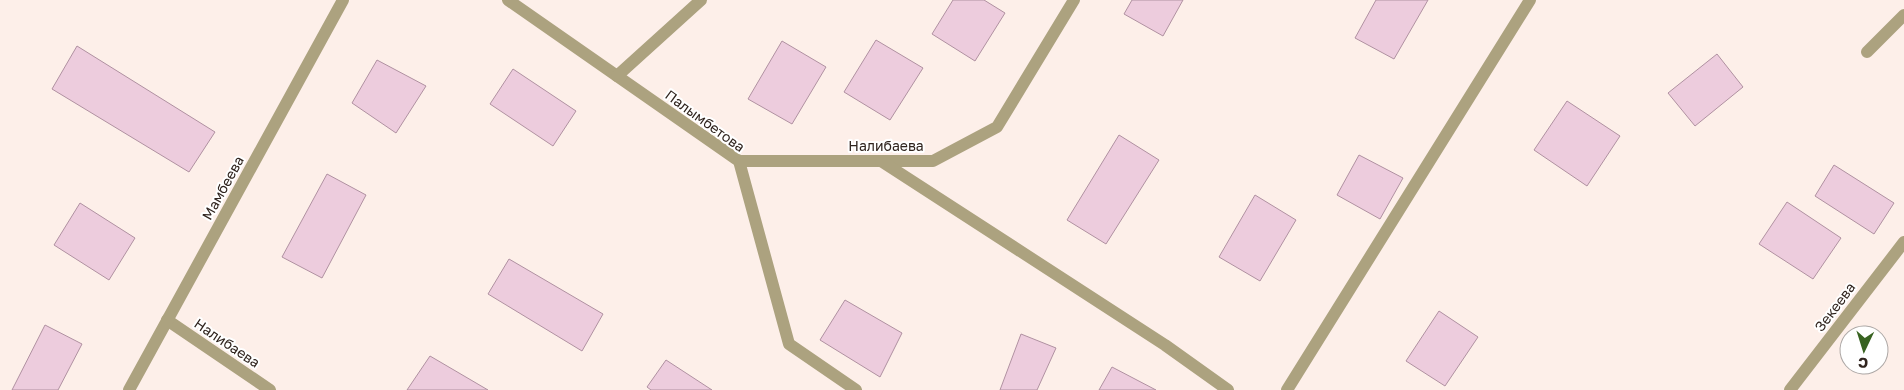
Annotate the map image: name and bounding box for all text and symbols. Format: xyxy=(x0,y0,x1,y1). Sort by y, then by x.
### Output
street label: Палымбетова xyxy=(662,86,748,155)
street label: Налибаева xyxy=(848,137,924,154)
street label: Мамбеева xyxy=(198,153,247,223)
street label: Зекеева xyxy=(1811,279,1859,335)
street label: Налибаева xyxy=(191,314,263,371)
north arrow xyxy=(1839,325,1889,375)
text: С xyxy=(1857,355,1869,372)

